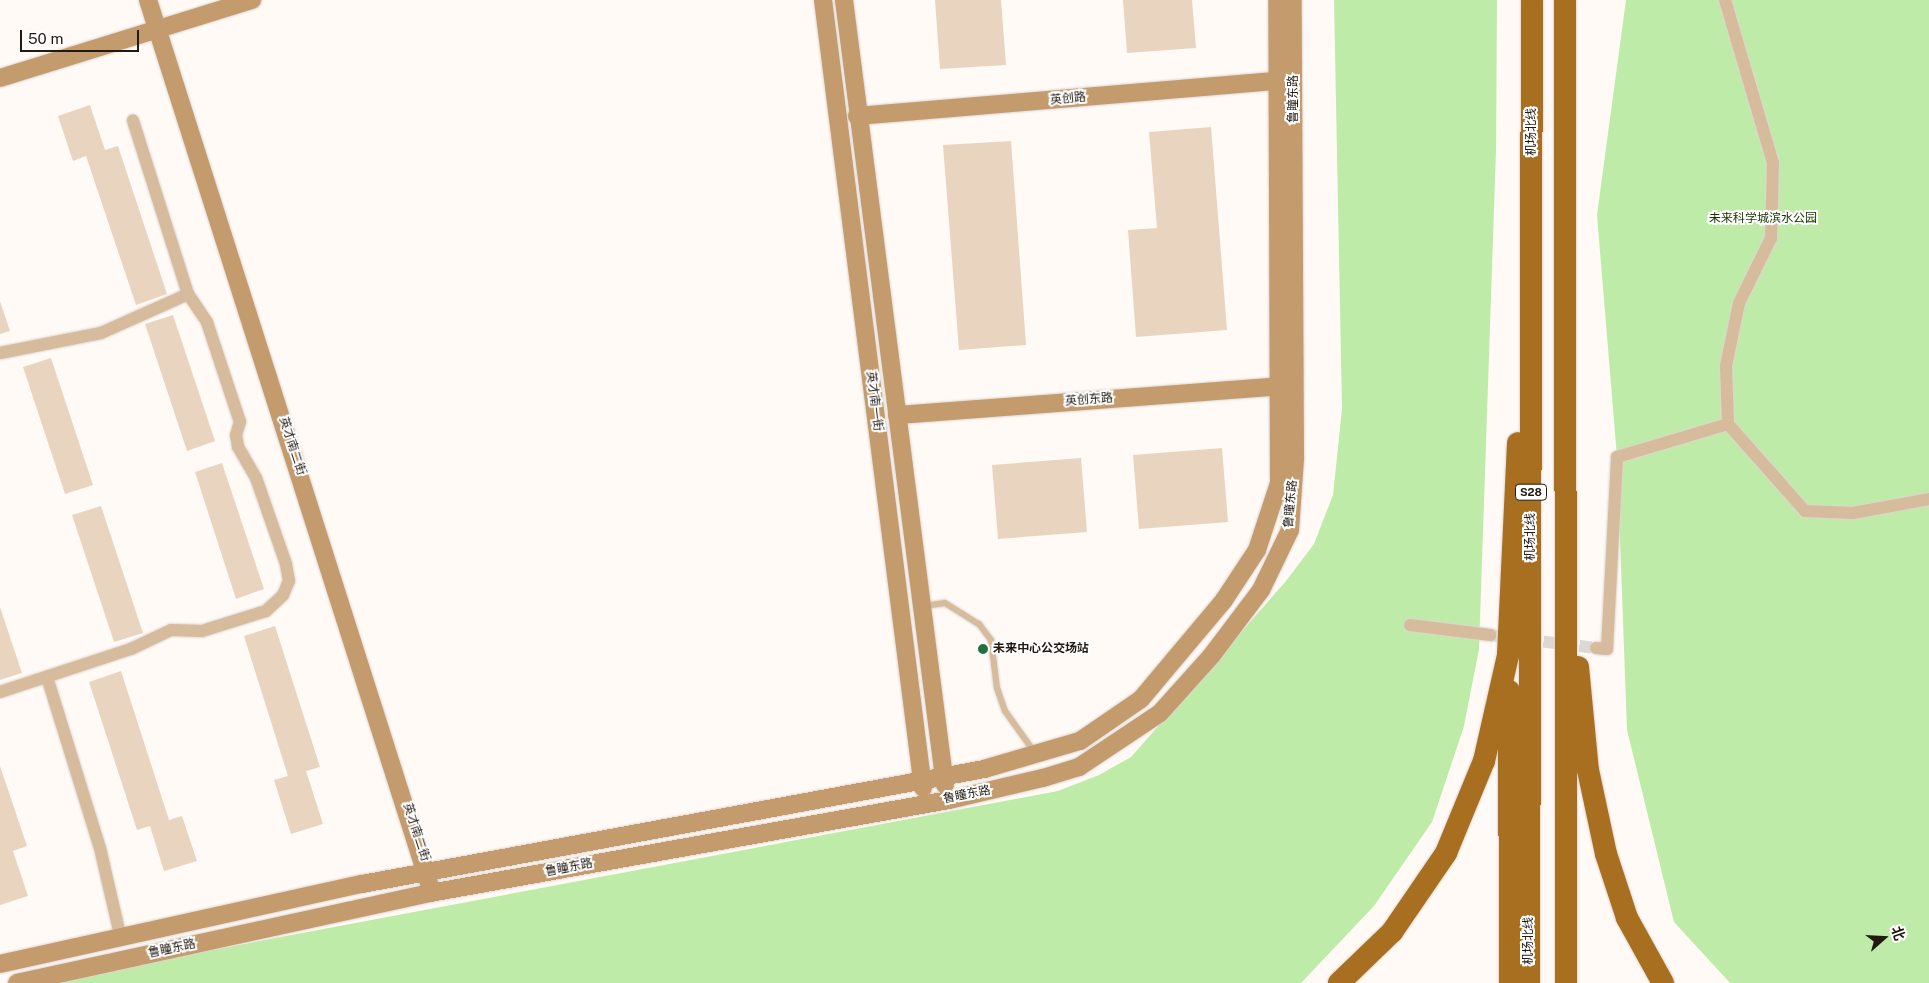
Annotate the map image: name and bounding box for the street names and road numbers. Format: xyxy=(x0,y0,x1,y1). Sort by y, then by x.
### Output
street label: 鲁瞳东路 xyxy=(1287,75,1301,123)
street label: 英创路 xyxy=(1049,90,1087,108)
street label: 机场北线 xyxy=(1525,108,1539,156)
street label: 英才南一街 xyxy=(863,370,885,432)
street label: 英创东路 xyxy=(1065,391,1113,409)
street label: 英才南二街 xyxy=(276,415,308,477)
street label: 鲁瞳东路 xyxy=(1282,479,1300,529)
road number: S28 xyxy=(1515,484,1547,501)
street label: 机场北线 xyxy=(1524,513,1538,561)
street label: 鲁瞳东路 xyxy=(942,783,992,807)
street label: 英才南二街 xyxy=(400,801,432,863)
street label: 鲁瞳东路 xyxy=(544,856,594,880)
street label: 机场北线 xyxy=(1522,917,1536,965)
street label: 鲁瞳东路 xyxy=(147,937,197,961)

